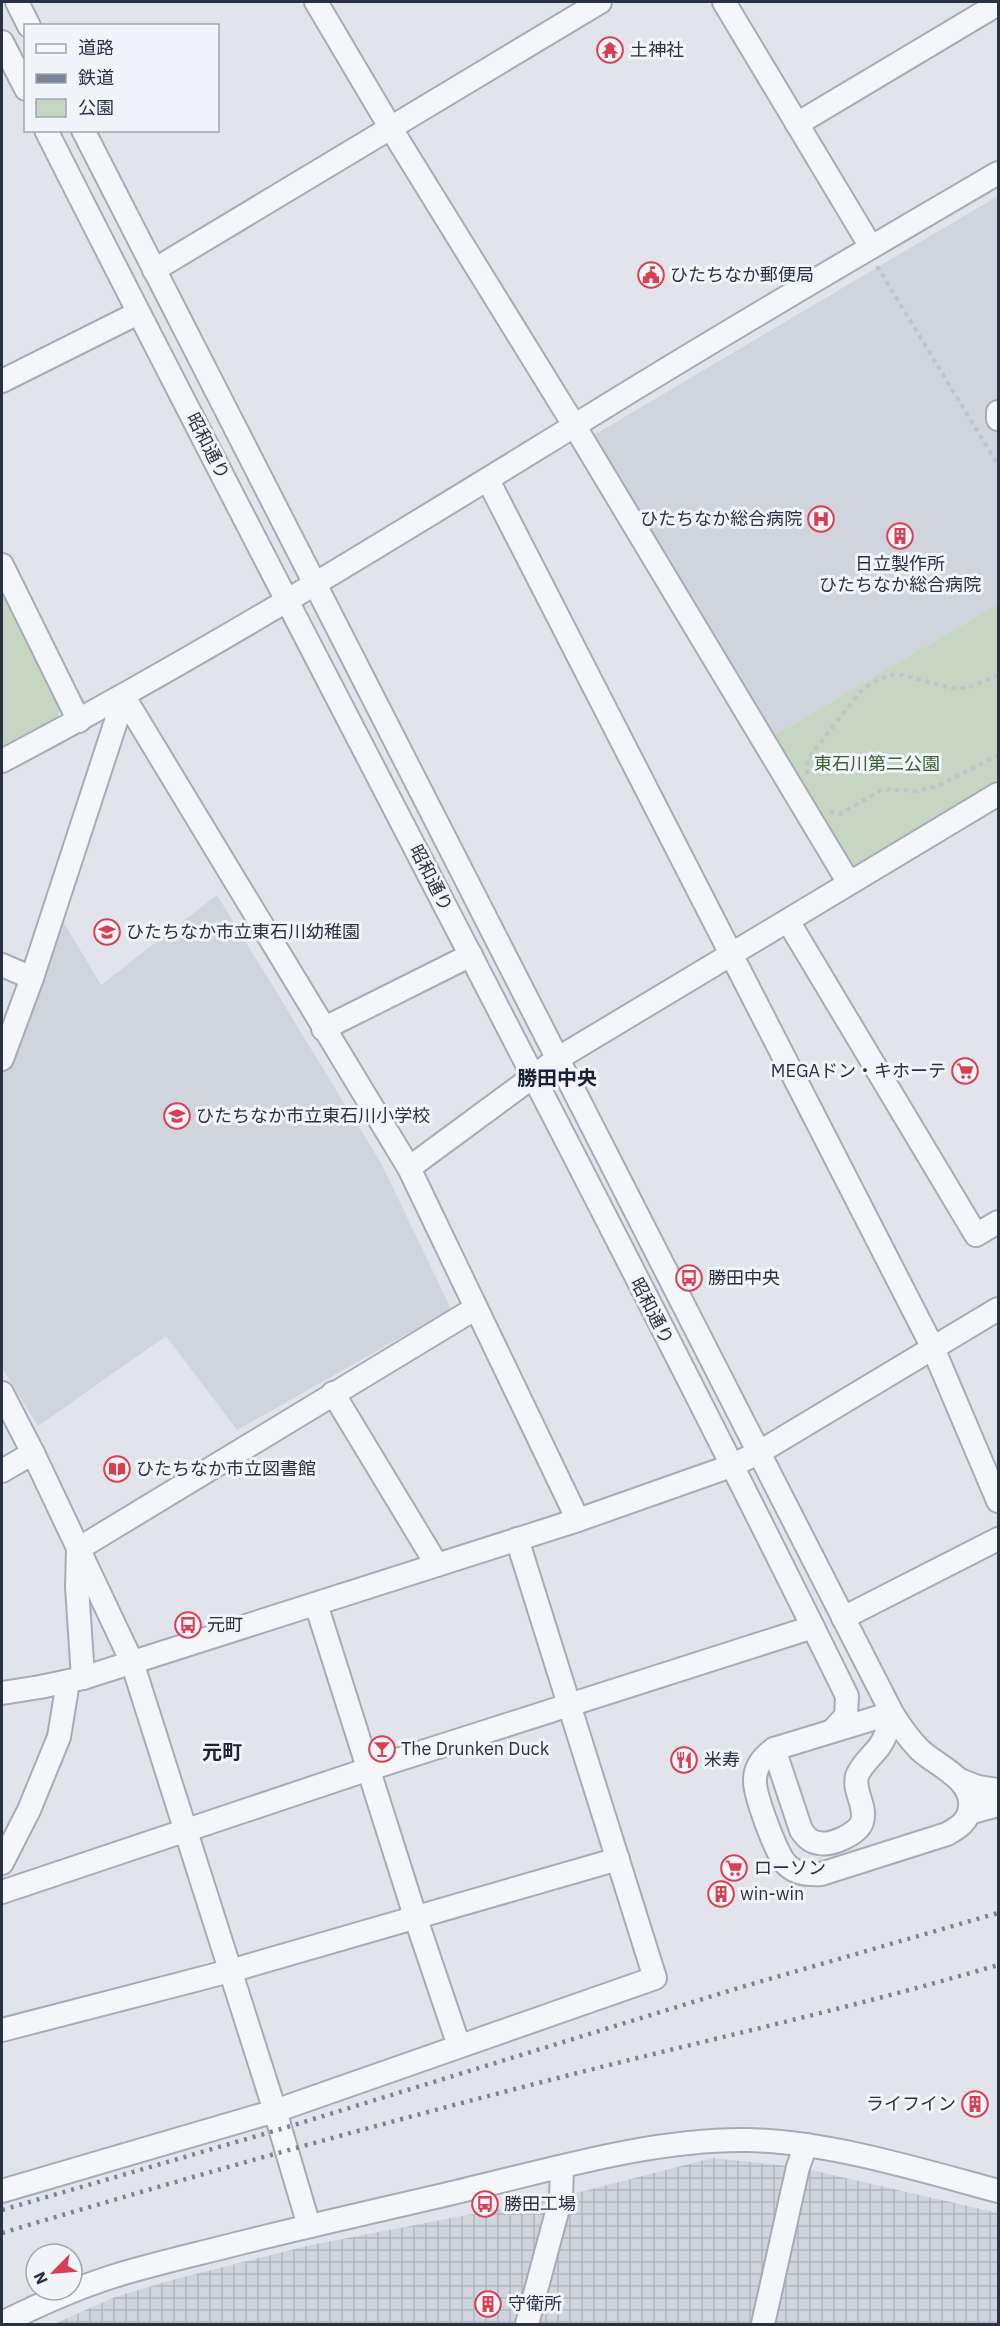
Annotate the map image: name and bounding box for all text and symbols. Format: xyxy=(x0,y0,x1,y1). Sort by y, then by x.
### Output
legend xyxy=(24,24,219,132)
temple icon: 土神社 xyxy=(595,35,625,65)
text: 道路 xyxy=(78,36,114,59)
place label: 土神社 xyxy=(630,38,684,61)
text: 鉄道 xyxy=(78,66,114,89)
text: 公園 xyxy=(78,96,114,119)
public building icon: ひたちなか郵便局 xyxy=(636,260,666,290)
place label: ひたちなか郵便局 xyxy=(670,263,814,286)
street label: 昭和通り xyxy=(182,408,235,483)
hospital icon: ひたちなか総合病院 xyxy=(806,504,836,534)
place label: ひたちなか総合病院 xyxy=(640,507,802,530)
building icon: 日立製作所 ひたちなか総合病院 xyxy=(885,521,915,551)
place label: 日立製作所 ひたちなか総合病院 xyxy=(819,552,981,596)
park label: 東石川第二公園 xyxy=(814,752,940,775)
street label: 昭和通り xyxy=(405,840,458,915)
school or university icon: ひたちなか市立東石川幼稚園 xyxy=(92,917,122,947)
place label: ひたちなか市立東石川幼稚園 xyxy=(126,920,360,943)
supermarket icon: MEGAドン・キホーテ xyxy=(950,1056,980,1086)
place label: MEGAドン・キホーテ xyxy=(771,1059,946,1082)
district label: 勝田中央 xyxy=(517,1064,597,1091)
school or university icon: ひたちなか市立東石川小学校 xyxy=(162,1101,192,1131)
place label: ひたちなか市立東石川小学校 xyxy=(196,1104,430,1127)
bus stop icon: 勝田中央 xyxy=(674,1263,704,1293)
place label: 勝田中央 xyxy=(708,1266,780,1289)
street label: 昭和通り xyxy=(626,1273,679,1348)
library icon: ひたちなか市立図書館 xyxy=(102,1454,132,1484)
place label: ひたちなか市立図書館 xyxy=(136,1457,316,1480)
bus stop icon: 元町 xyxy=(173,1610,203,1640)
place label: 元町 xyxy=(207,1613,243,1636)
bar icon: The Drunken Duck xyxy=(367,1734,397,1764)
place label: The Drunken Duck xyxy=(401,1737,550,1760)
district label: 元町 xyxy=(202,1738,242,1765)
restaurant icon: 米寿 xyxy=(669,1745,699,1775)
place label: 米寿 xyxy=(704,1748,740,1771)
supermarket icon: ローソン xyxy=(719,1853,749,1883)
place label: ローソン xyxy=(754,1856,826,1879)
building icon: win-win xyxy=(706,1879,736,1909)
place label: win-win xyxy=(740,1882,804,1905)
building icon: ライフイン xyxy=(960,2089,990,2119)
place label: ライフイン xyxy=(866,2092,956,2115)
bus stop icon: 勝田工場 xyxy=(470,2189,500,2219)
place label: 勝田工場 xyxy=(504,2192,576,2215)
north arrow xyxy=(24,2242,84,2302)
text: N xyxy=(29,2269,52,2288)
building icon: 守衛所 xyxy=(473,2289,503,2319)
place label: 守衛所 xyxy=(508,2292,562,2315)

